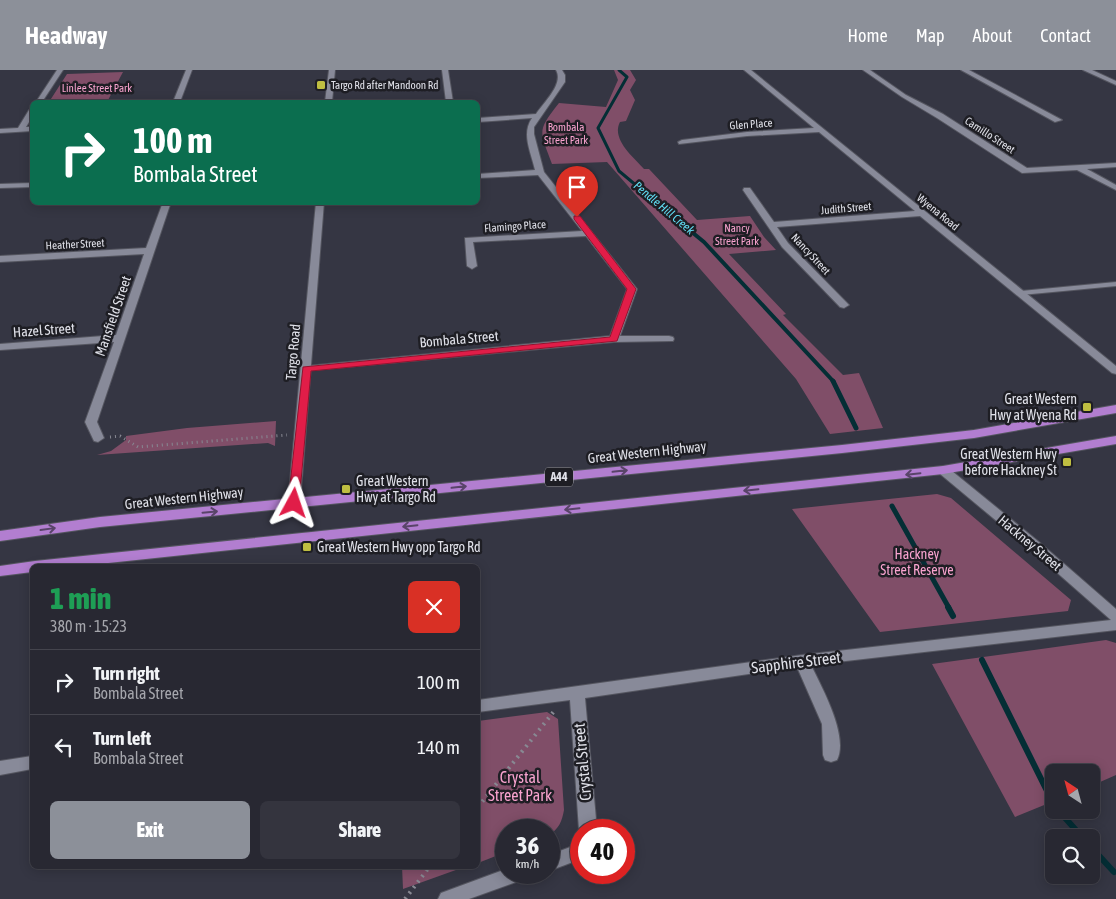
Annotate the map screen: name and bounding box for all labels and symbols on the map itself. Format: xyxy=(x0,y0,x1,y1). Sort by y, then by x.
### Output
marker: Targo Rd after Mandoon Rd xyxy=(315,79,327,91)
place label: Targo Rd after Mandoon Rd xyxy=(331,79,438,91)
park label: Linlee Street Park xyxy=(62,82,132,94)
street label: Camillo Street xyxy=(963,114,1017,156)
street label: Glen Place xyxy=(729,117,773,131)
park label: Bombala Street Park xyxy=(544,121,588,146)
pin xyxy=(556,166,598,217)
water label: Pendle Hill Creek xyxy=(631,179,698,238)
street label: Wyena Road xyxy=(915,191,961,233)
street label: Judith Street xyxy=(820,200,872,216)
street label: Flamingo Place xyxy=(484,218,546,234)
park label: Nancy Street Park xyxy=(715,222,759,247)
street label: Nancy Street xyxy=(789,231,833,277)
street label: Heather Street xyxy=(45,236,105,252)
street label: Mansfield Street xyxy=(92,274,134,358)
street label: Hazel Street xyxy=(12,320,76,340)
street label: Targo Road xyxy=(283,323,303,381)
street label: Bombala Street xyxy=(419,328,499,350)
place label: Great Western Hwy at Wyena Rd xyxy=(989,391,1077,423)
marker: Great Western Hwy at Wyena Rd xyxy=(1081,401,1093,413)
street label: Great Western Highway xyxy=(587,438,707,466)
place label: Great Western Hwy before Hackney St xyxy=(960,446,1057,478)
marker: Great Western Hwy before Hackney St xyxy=(1061,456,1073,468)
one-way arrow xyxy=(612,466,628,476)
road number: A44 xyxy=(545,468,573,487)
one-way arrow xyxy=(905,469,921,479)
place label: Great Western Hwy at Targo Rd xyxy=(356,473,436,505)
position arrow xyxy=(267,476,319,528)
one-way arrow xyxy=(450,482,466,492)
marker: Great Western Hwy at Targo Rd xyxy=(340,483,352,495)
street label: Great Western Highway xyxy=(124,484,244,512)
one-way arrow xyxy=(743,486,759,495)
one-way arrow xyxy=(564,504,580,514)
one-way arrow xyxy=(201,507,217,516)
street label: Hackney Street xyxy=(995,512,1065,574)
one-way arrow xyxy=(403,521,419,531)
one-way arrow xyxy=(40,523,56,533)
place label: Great Western Hwy opp Targo Rd xyxy=(317,539,481,555)
marker: Great Western Hwy opp Targo Rd xyxy=(301,541,313,553)
park label: Hackney Street Reserve xyxy=(880,546,954,578)
street label: Sapphire Street xyxy=(750,648,842,677)
street label: Crystal Street xyxy=(570,722,595,802)
north arrow xyxy=(1045,764,1100,819)
park label: Crystal Street Park xyxy=(488,768,552,804)
speed limit sign: 40 xyxy=(570,819,635,884)

